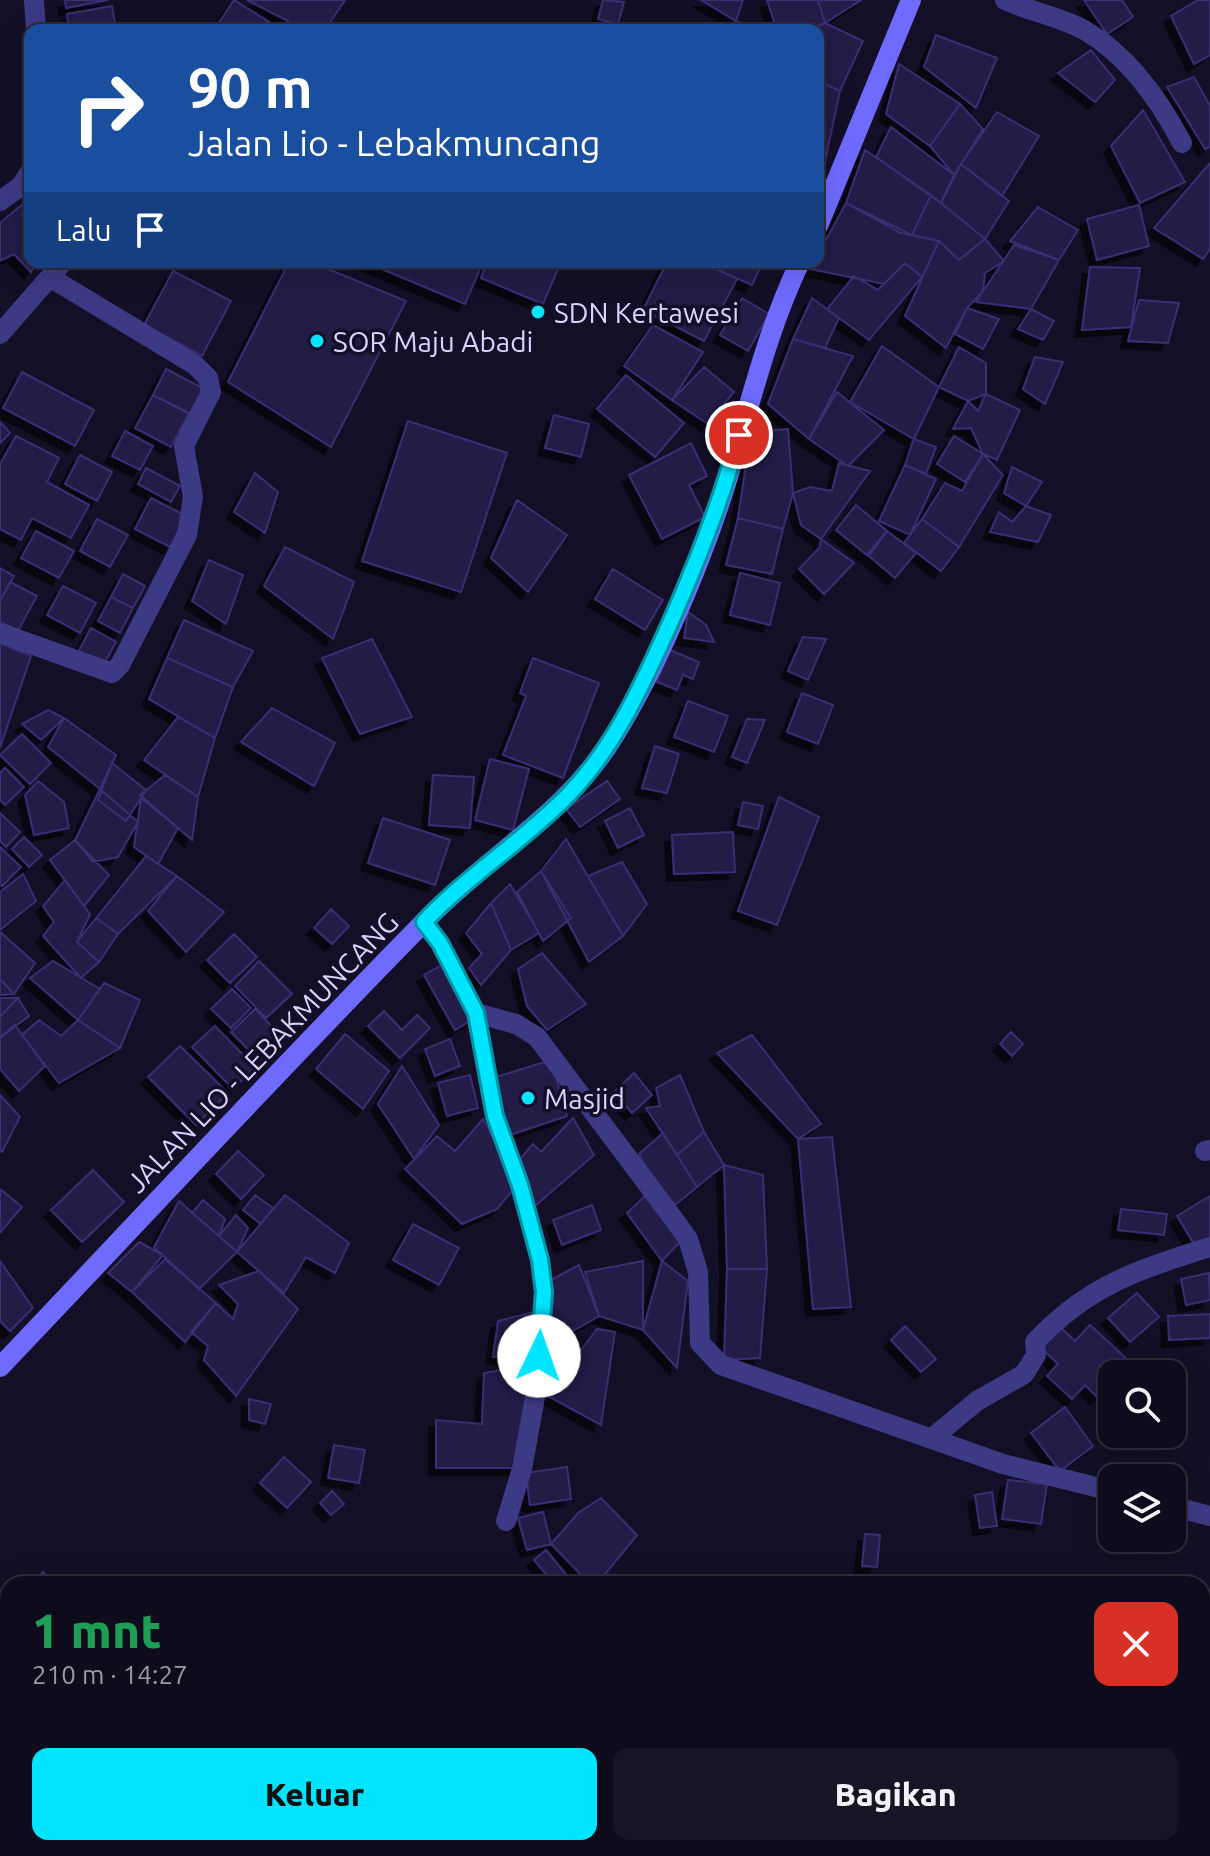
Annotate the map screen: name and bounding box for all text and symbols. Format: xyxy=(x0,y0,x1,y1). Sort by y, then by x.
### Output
icon: right xyxy=(56,56,160,160)
text: 90 m xyxy=(188,56,313,119)
text: Jalan Lio - Lebakmuncang xyxy=(188,122,601,163)
icon: arrive xyxy=(128,208,172,252)
text: Lalu xyxy=(56,213,112,247)
place label: SDN Kertawesi xyxy=(554,297,739,328)
marker: SDN Kertawesi xyxy=(529,303,547,321)
place label: SOR Maju Abadi xyxy=(333,326,533,357)
marker: SOR Maju Abadi xyxy=(308,332,326,350)
pin xyxy=(705,401,773,469)
icon: arrive xyxy=(717,413,761,457)
street label: JALAN LIO - LEBAKMUNCANG xyxy=(120,906,404,1198)
place label: Masjid xyxy=(544,1083,625,1114)
marker: Masjid xyxy=(519,1089,537,1107)
position arrow xyxy=(497,1314,581,1398)
map controls xyxy=(1098,1360,1186,1552)
button: search xyxy=(1098,1360,1186,1448)
button: layers xyxy=(1098,1464,1186,1552)
button: close xyxy=(1094,1602,1178,1686)
text: 1 mnt xyxy=(32,1603,162,1657)
text: 210 m · 14:27 xyxy=(32,1660,188,1689)
button: Keluar xyxy=(32,1748,597,1840)
button: Bagikan xyxy=(613,1748,1178,1840)

